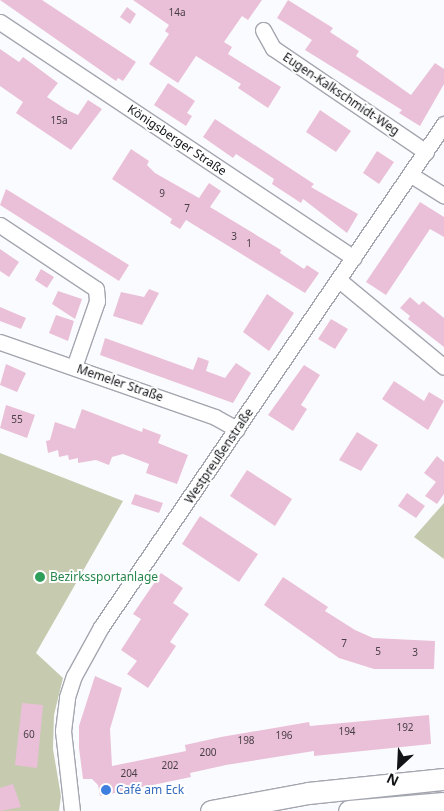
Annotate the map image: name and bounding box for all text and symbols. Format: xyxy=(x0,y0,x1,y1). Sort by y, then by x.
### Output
house number: 14a xyxy=(168,7,186,19)
street label: Eugen-Kalkschmidt-Weg xyxy=(280,50,402,138)
street label: Königsberger Straße xyxy=(125,102,229,178)
house number: 15a xyxy=(50,115,68,127)
house number: 9 xyxy=(159,188,165,200)
house number: 7 xyxy=(184,203,190,215)
house number: 3 xyxy=(231,231,237,243)
house number: 1 xyxy=(246,238,252,250)
street label: Memeler Straße xyxy=(75,361,165,405)
street label: Westpreußenstraße xyxy=(182,406,256,506)
house number: 55 xyxy=(11,414,23,426)
place label: Bezirkssportanlage xyxy=(50,570,158,584)
marker: Bezirkssportanlage xyxy=(34,571,46,583)
house number: 7 xyxy=(341,638,347,650)
house number: 5 xyxy=(375,646,381,658)
house number: 3 xyxy=(412,647,418,659)
house number: 192 xyxy=(396,722,414,734)
house number: 194 xyxy=(338,726,356,738)
house number: 60 xyxy=(23,729,35,741)
house number: 196 xyxy=(275,730,293,742)
house number: 198 xyxy=(237,735,255,747)
north arrow xyxy=(374,741,424,791)
house number: 200 xyxy=(199,747,217,759)
house number: 202 xyxy=(161,760,179,772)
house number: 204 xyxy=(120,768,138,780)
text: N xyxy=(383,769,402,791)
place label: Café am Eck xyxy=(116,783,184,797)
marker: Café am Eck xyxy=(100,784,112,796)

